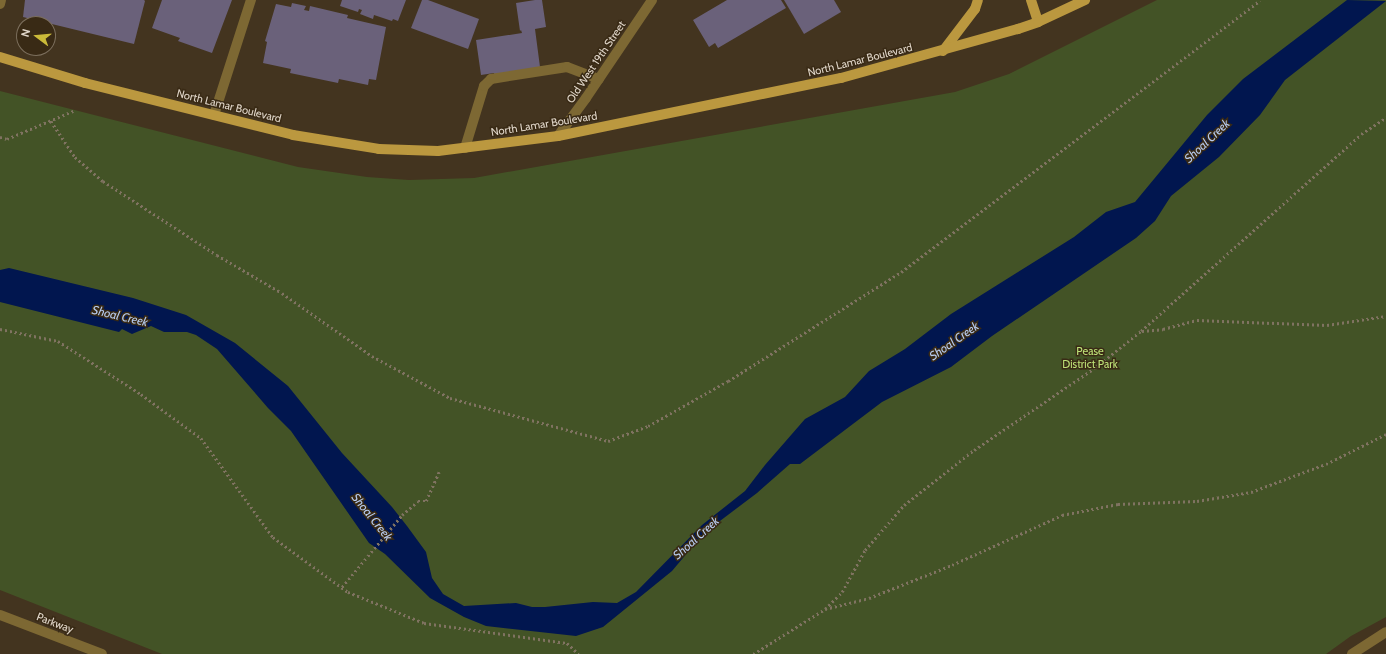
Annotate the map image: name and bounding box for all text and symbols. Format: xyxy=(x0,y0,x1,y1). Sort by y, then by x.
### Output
north arrow xyxy=(16,16,56,56)
street label: Old West 19th Street xyxy=(564,18,628,106)
text: N xyxy=(18,27,33,39)
street label: North Lamar Boulevard xyxy=(806,41,914,79)
street label: North Lamar Boulevard xyxy=(175,87,283,125)
street label: North Lamar Boulevard xyxy=(490,109,598,139)
water label: Shoal Creek xyxy=(1181,116,1233,166)
water label: Shoal Creek xyxy=(91,303,149,329)
water label: Shoal Creek xyxy=(927,319,981,363)
park label: Pease District Park xyxy=(1062,345,1118,371)
water label: Shoal Creek xyxy=(349,490,395,544)
water label: Shoal Creek xyxy=(670,514,722,562)
street label: Parkway xyxy=(35,610,75,636)

